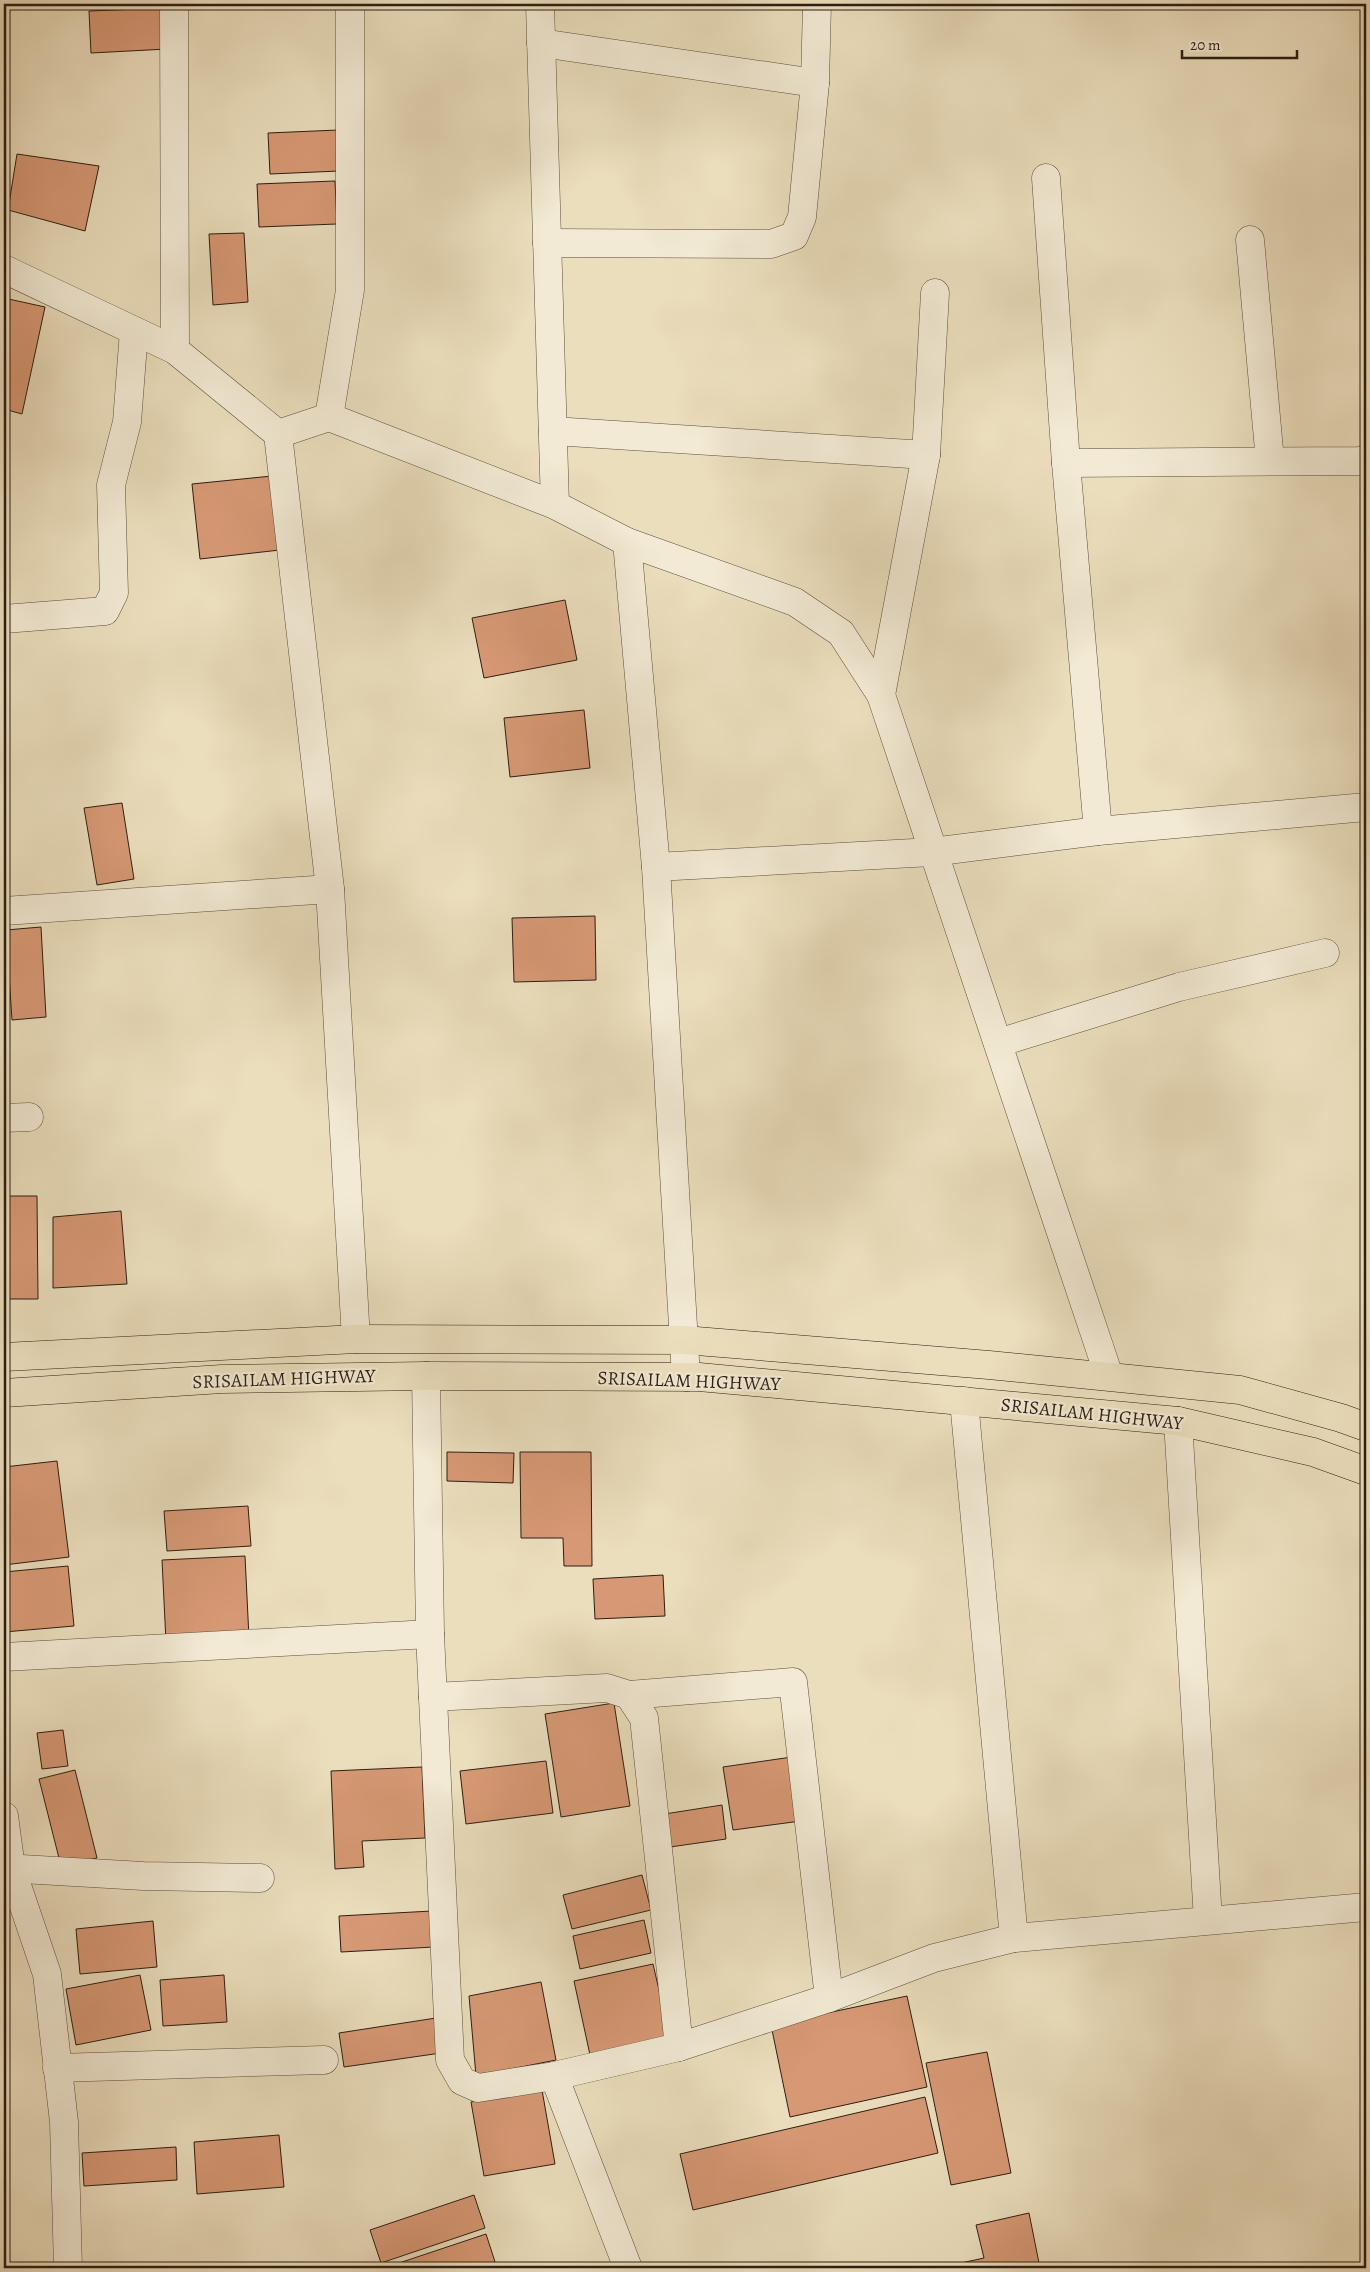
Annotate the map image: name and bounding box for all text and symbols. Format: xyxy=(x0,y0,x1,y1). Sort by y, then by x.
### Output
scale bar xyxy=(1182,28,1298,60)
text: 20 m xyxy=(1190,35,1221,55)
street label: SRISAILAM HIGHWAY xyxy=(192,1363,377,1395)
street label: SRISAILAM HIGHWAY xyxy=(597,1365,782,1397)
street label: SRISAILAM HIGHWAY xyxy=(1000,1391,1185,1437)

